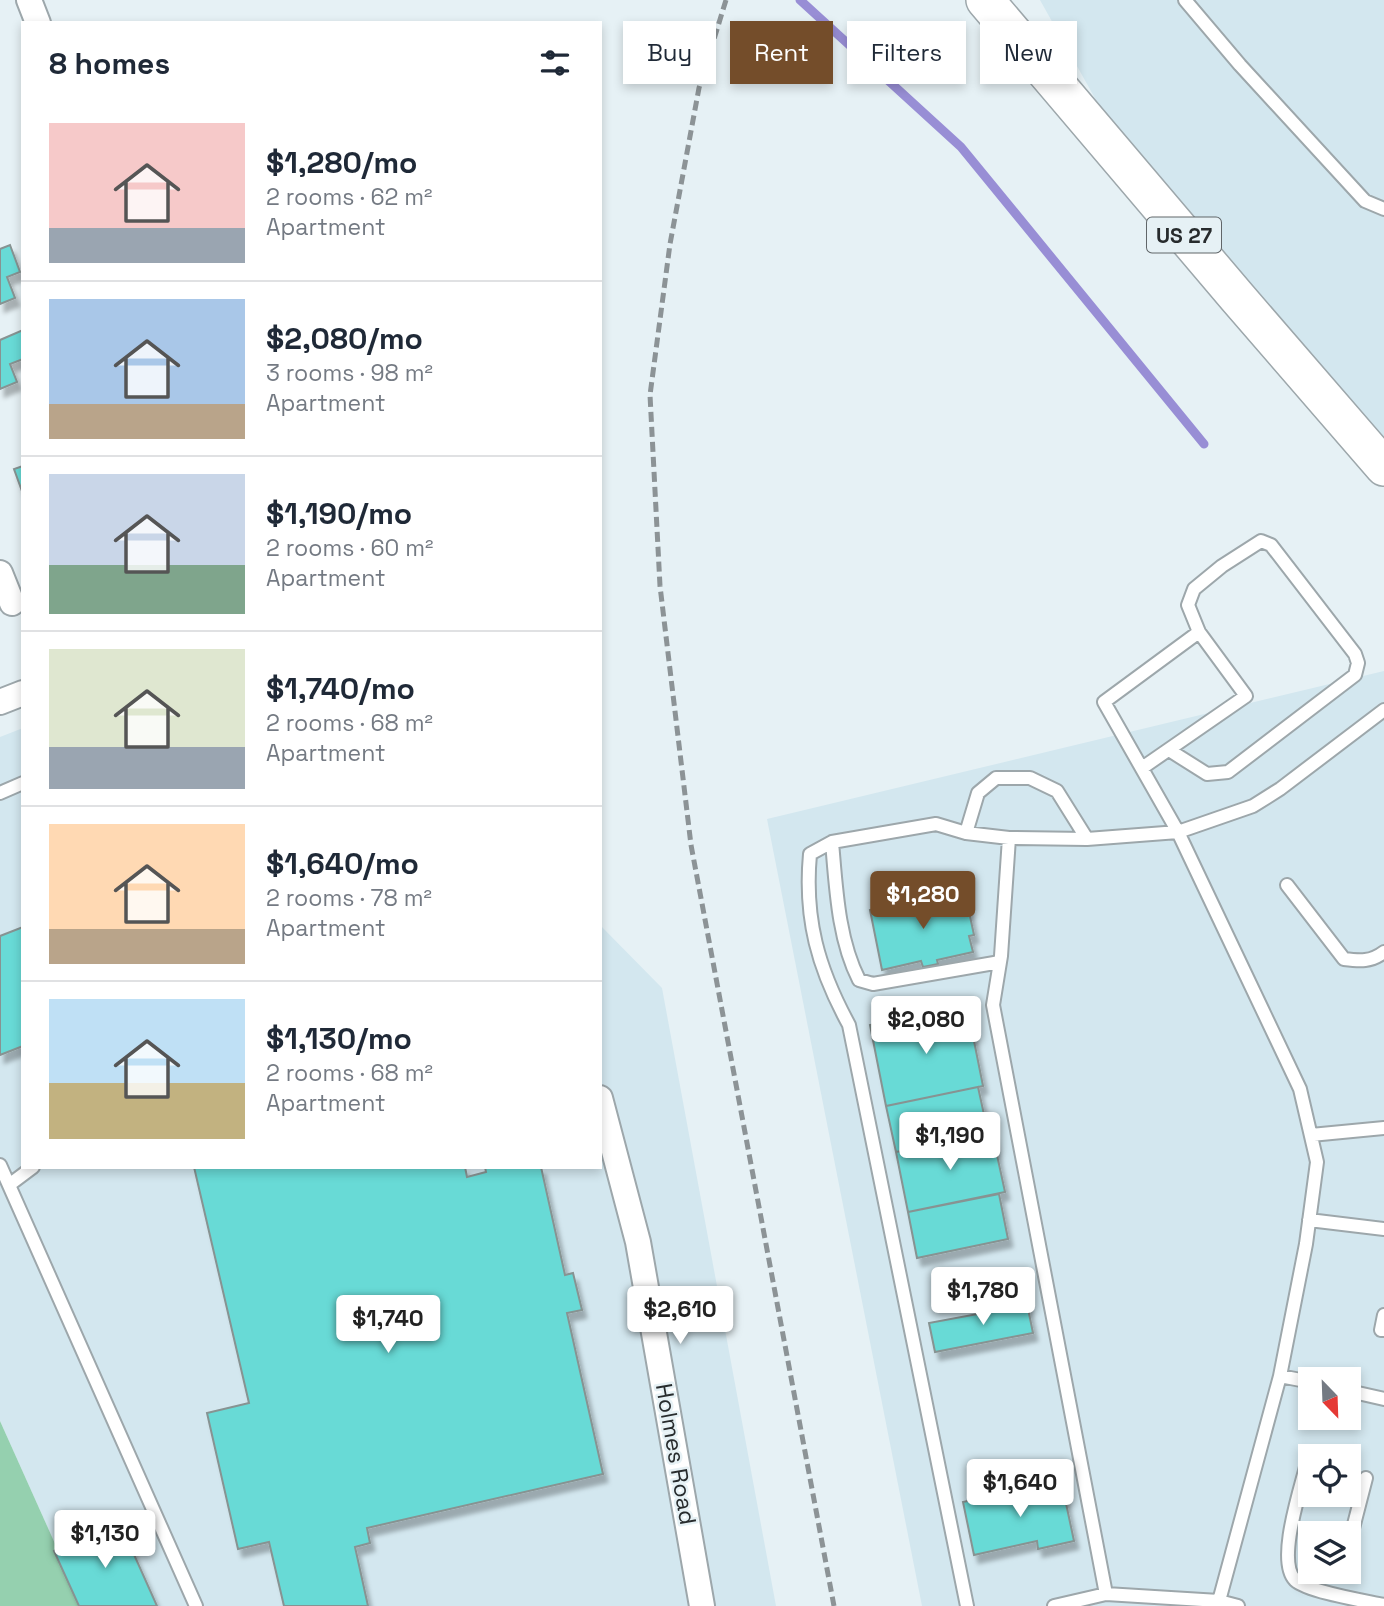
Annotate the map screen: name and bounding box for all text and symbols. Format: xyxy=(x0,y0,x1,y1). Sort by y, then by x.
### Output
chip: Buy xyxy=(623,21,716,84)
chip: Rent xyxy=(730,21,833,84)
chip: Filters xyxy=(847,21,966,84)
chip: New xyxy=(980,21,1077,84)
text: 8 homes xyxy=(49,44,170,83)
icon: filters xyxy=(536,44,574,82)
text: $1,280/mo xyxy=(266,143,417,182)
icon: home xyxy=(105,151,189,235)
text: 2 rooms · 62 m² xyxy=(266,182,432,212)
text: Apartment xyxy=(266,212,386,242)
road number: US 27 xyxy=(1147,218,1221,252)
text: $2,080/mo xyxy=(266,319,423,358)
icon: home xyxy=(105,327,189,411)
text: 3 rooms · 98 m² xyxy=(266,358,433,388)
text: Apartment xyxy=(266,388,386,418)
text: $1,190/mo xyxy=(266,494,412,533)
icon: home xyxy=(105,502,189,586)
text: 2 rooms · 60 m² xyxy=(266,533,433,563)
text: Apartment xyxy=(266,563,386,593)
text: $1,740/mo xyxy=(266,669,415,708)
icon: home xyxy=(105,677,189,761)
text: 2 rooms · 68 m² xyxy=(266,708,433,738)
text: Apartment xyxy=(266,738,386,768)
text: $1,640/mo xyxy=(266,844,419,883)
icon: home xyxy=(105,852,189,936)
pin: $1,280 xyxy=(866,872,980,931)
text: $1,280 xyxy=(886,879,960,909)
text: 2 rooms · 78 m² xyxy=(266,883,432,913)
text: Apartment xyxy=(266,913,386,943)
pin: $2,080 xyxy=(869,996,983,1056)
text: $2,080 xyxy=(887,1004,965,1034)
text: $1,130/mo xyxy=(266,1019,412,1058)
icon: home xyxy=(105,1027,189,1111)
text: 2 rooms · 68 m² xyxy=(266,1058,433,1088)
text: Apartment xyxy=(266,1088,386,1118)
pin: $1,190 xyxy=(893,1112,1007,1172)
text: $1,190 xyxy=(915,1120,985,1150)
pin: $1,780 xyxy=(926,1268,1040,1327)
text: $1,780 xyxy=(947,1275,1019,1305)
pin: $2,610 xyxy=(623,1286,737,1346)
text: $2,610 xyxy=(643,1294,717,1324)
pin: $1,740 xyxy=(331,1296,445,1355)
text: $1,740 xyxy=(352,1303,424,1333)
north arrow xyxy=(1298,1367,1362,1430)
map controls xyxy=(1298,1367,1361,1584)
street label: Holmes Road xyxy=(649,1381,703,1527)
button: locate xyxy=(1298,1444,1361,1507)
pin: $1,640 xyxy=(963,1460,1077,1519)
text: $1,640 xyxy=(983,1467,1057,1497)
pin: $1,130 xyxy=(48,1510,162,1570)
text: $1,130 xyxy=(70,1518,140,1548)
button: layers xyxy=(1298,1521,1361,1584)

